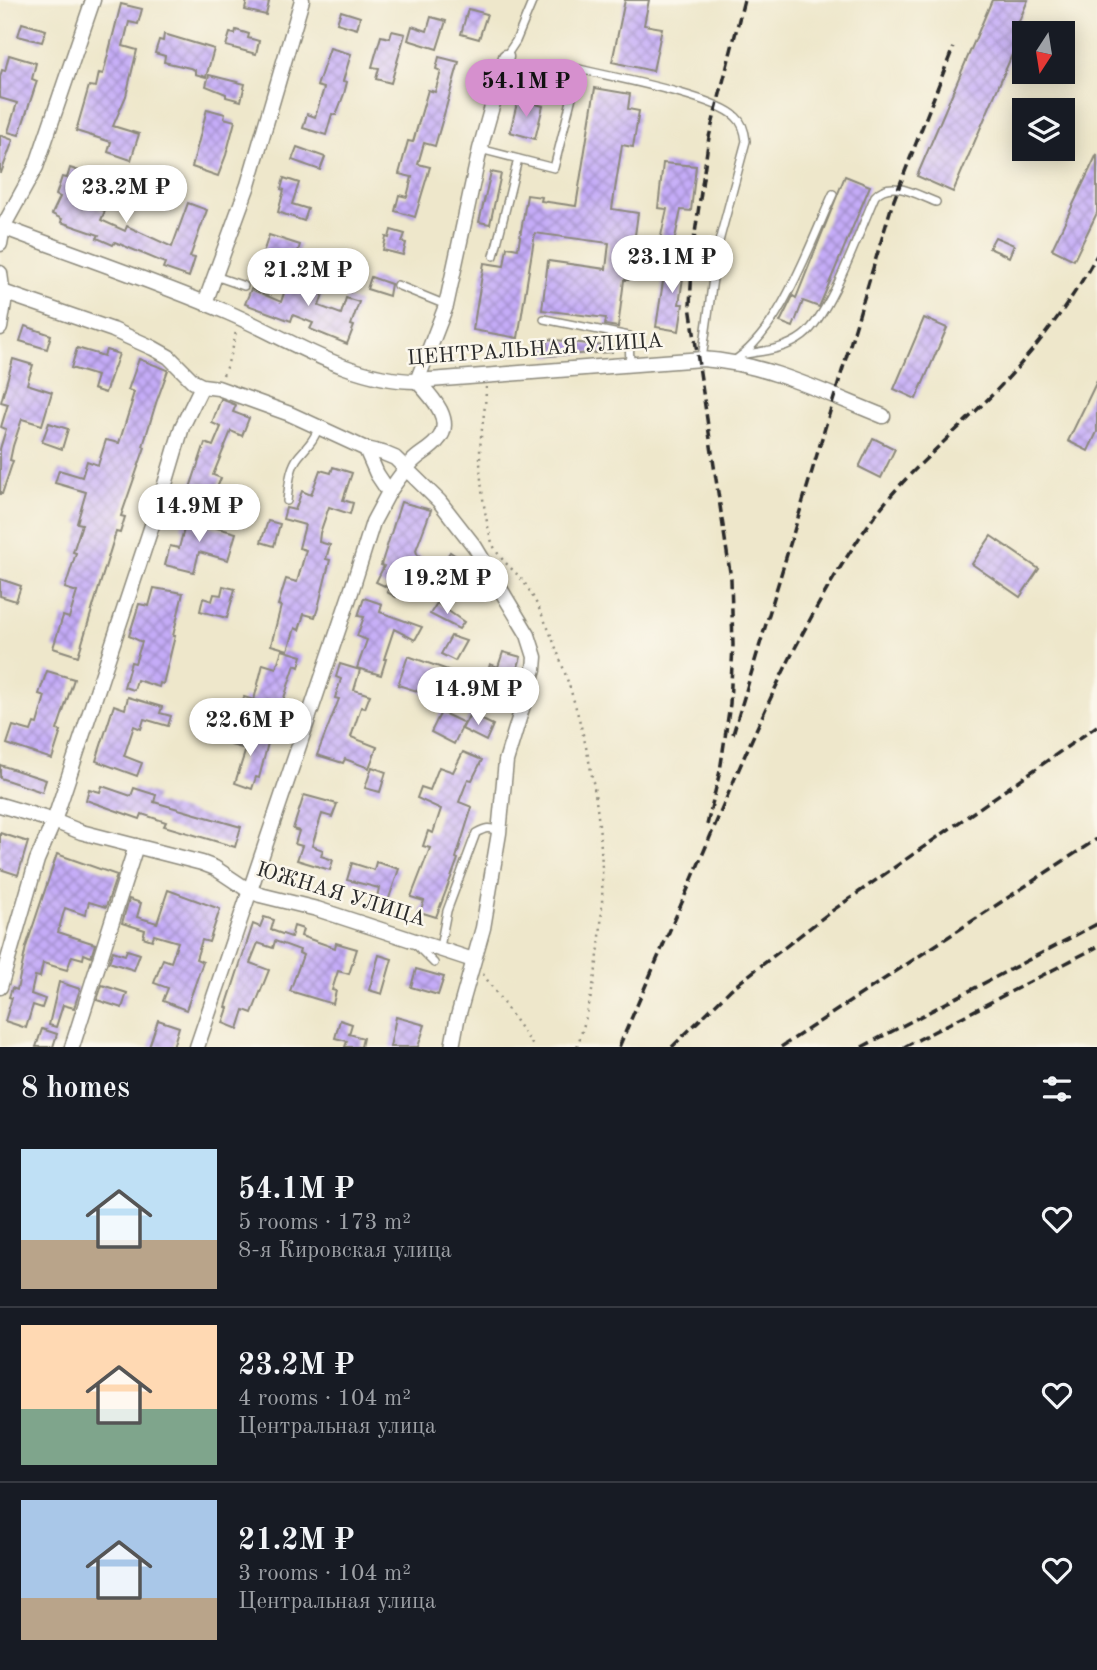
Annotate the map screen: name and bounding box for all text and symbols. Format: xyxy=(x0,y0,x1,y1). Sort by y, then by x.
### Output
north arrow xyxy=(1012,21,1074,84)
map controls xyxy=(1012,21,1075,161)
pin: 54.1M ₽ xyxy=(461,60,591,119)
text: 54.1M ₽ xyxy=(481,70,571,93)
button: layers xyxy=(1012,98,1075,161)
pin: 23.2M ₽ xyxy=(61,166,191,225)
text: 23.2M ₽ xyxy=(81,176,171,199)
pin: 23.1M ₽ xyxy=(607,236,737,295)
text: 23.1M ₽ xyxy=(627,246,717,269)
pin: 21.2M ₽ xyxy=(243,248,373,308)
text: 21.2M ₽ xyxy=(263,259,353,282)
street label: ЦЕНТРАЛЬНАЯ УЛИЦА xyxy=(406,331,664,369)
pin: 14.9M ₽ xyxy=(134,484,264,544)
text: 14.9M ₽ xyxy=(154,495,244,518)
pin: 19.2M ₽ xyxy=(382,556,512,616)
text: 19.2M ₽ xyxy=(402,567,492,590)
pin: 14.9M ₽ xyxy=(413,668,543,727)
text: 14.9M ₽ xyxy=(433,678,523,701)
pin: 22.6M ₽ xyxy=(185,698,315,758)
text: 22.6M ₽ xyxy=(205,709,295,732)
street label: ЮЖНАЯ УЛИЦА xyxy=(254,859,428,931)
icon: filters xyxy=(1038,1070,1076,1108)
text: 8 homes xyxy=(21,1074,130,1104)
text: 54.1M ₽ xyxy=(238,1175,355,1205)
icon: home xyxy=(77,1177,161,1261)
icon: heart xyxy=(1038,1200,1076,1238)
text: 5 rooms · 173 m² xyxy=(238,1211,411,1234)
text: 8-я Кировская улица xyxy=(238,1239,452,1262)
text: 23.2M ₽ xyxy=(238,1351,355,1381)
icon: home xyxy=(77,1353,161,1437)
icon: heart xyxy=(1038,1376,1076,1414)
text: 4 rooms · 104 m² xyxy=(238,1387,411,1410)
text: Центральная улица xyxy=(238,1415,436,1438)
text: 21.2M ₽ xyxy=(238,1526,355,1556)
icon: home xyxy=(77,1528,161,1612)
icon: heart xyxy=(1038,1551,1076,1589)
text: 3 rooms · 104 m² xyxy=(238,1562,411,1585)
text: Центральная улица xyxy=(238,1590,436,1613)

